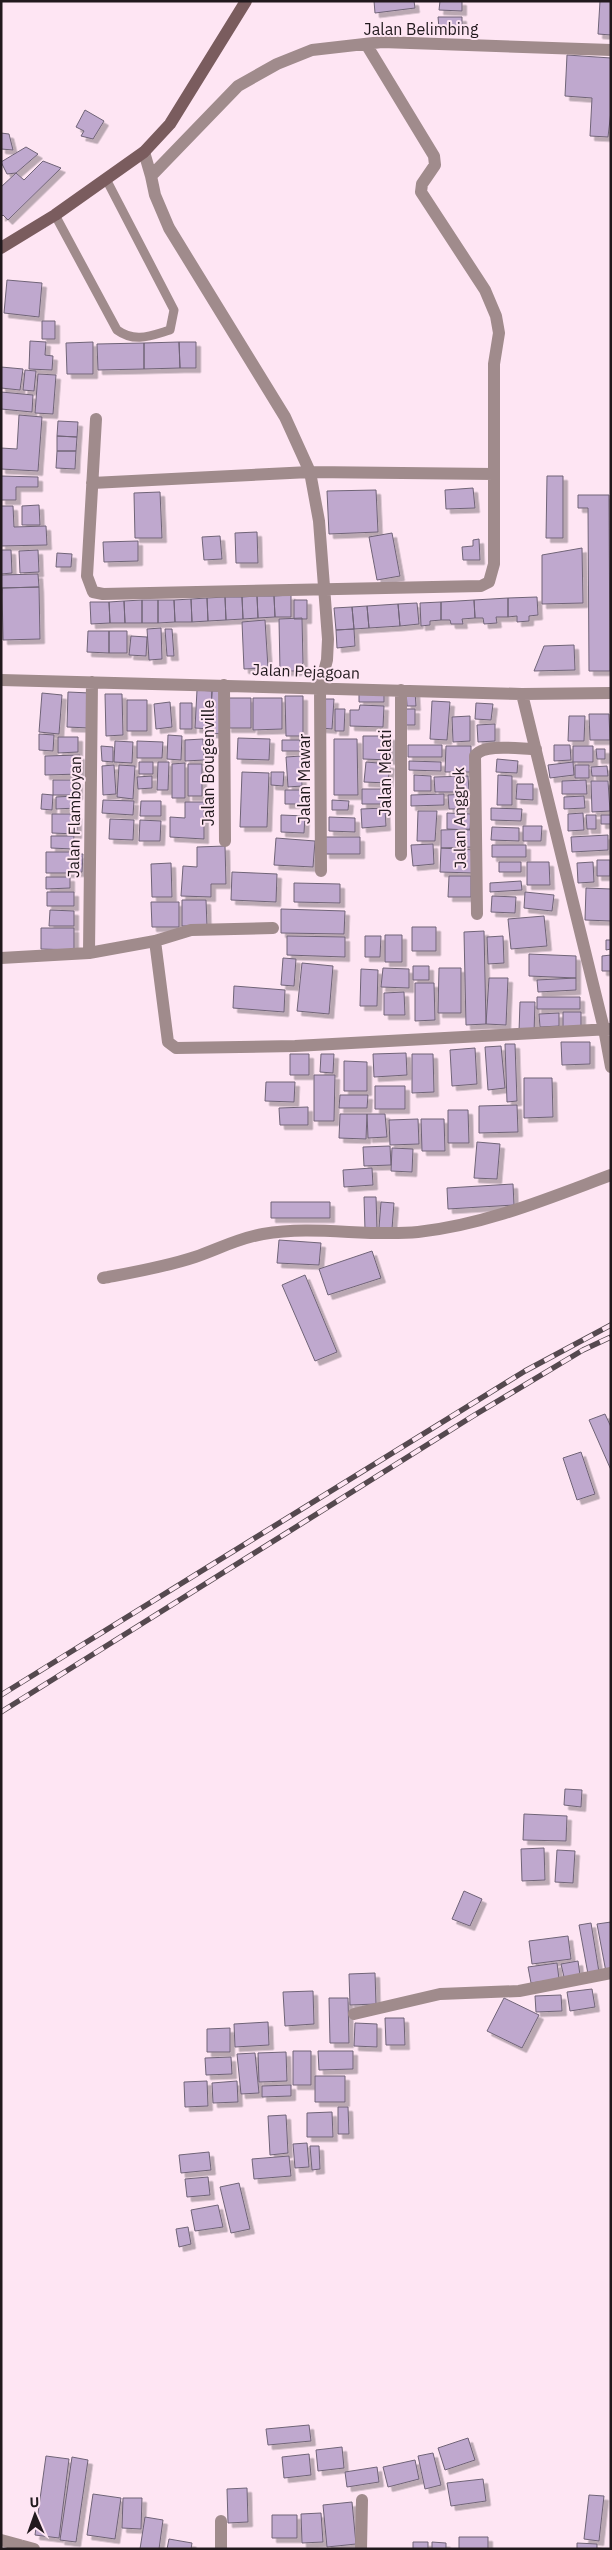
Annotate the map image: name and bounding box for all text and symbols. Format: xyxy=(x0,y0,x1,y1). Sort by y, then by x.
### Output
street label: Jalan Belimbing xyxy=(364,19,479,39)
street label: Jalan Pejagoan xyxy=(252,659,360,683)
street label: Jalan Bougenville xyxy=(198,700,218,826)
street label: Jalan Melati xyxy=(375,730,395,816)
street label: Jalan Mawar xyxy=(294,734,314,824)
street label: Jalan Flamboyan xyxy=(63,756,85,878)
street label: Jalan Anggrek xyxy=(448,766,470,869)
north arrow xyxy=(10,2490,60,2540)
text: U xyxy=(29,2493,40,2511)

